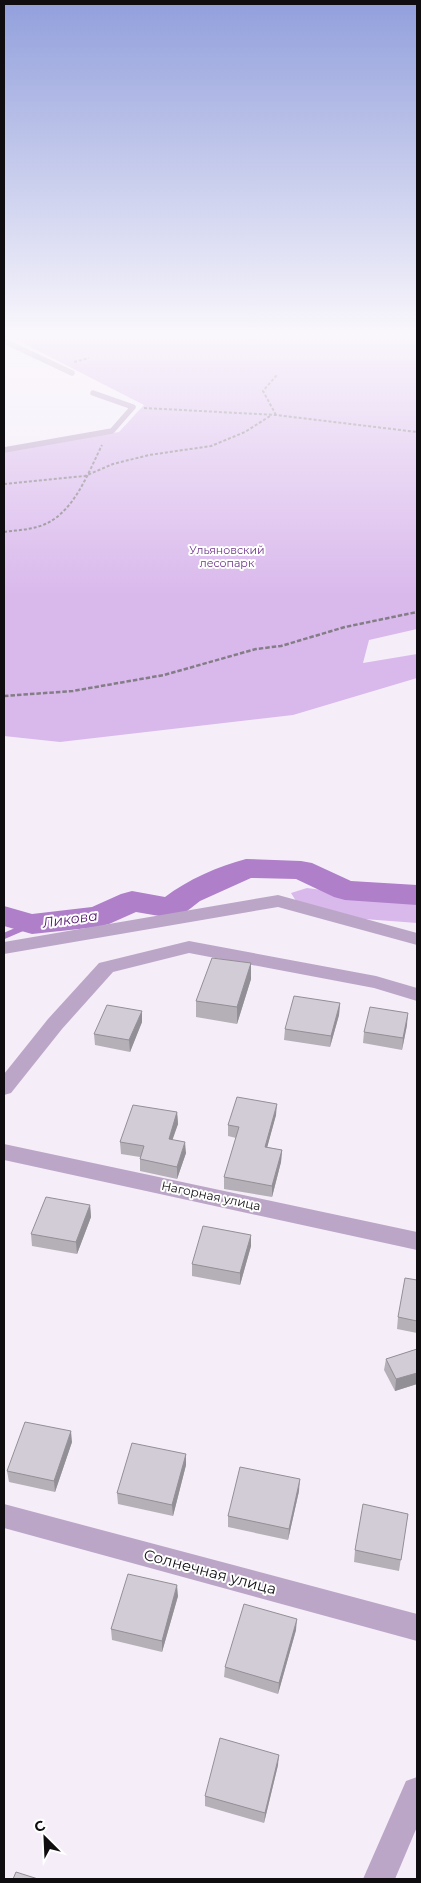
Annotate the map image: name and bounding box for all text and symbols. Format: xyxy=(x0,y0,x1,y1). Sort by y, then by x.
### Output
park label: Ульяновский лесопарк xyxy=(189,543,265,570)
water label: Ликова xyxy=(40,906,99,932)
street label: Нагорная улица xyxy=(160,1178,262,1213)
street label: Солнечная улица xyxy=(142,1545,279,1598)
north arrow xyxy=(20,1813,70,1863)
text: С xyxy=(31,1816,48,1836)

